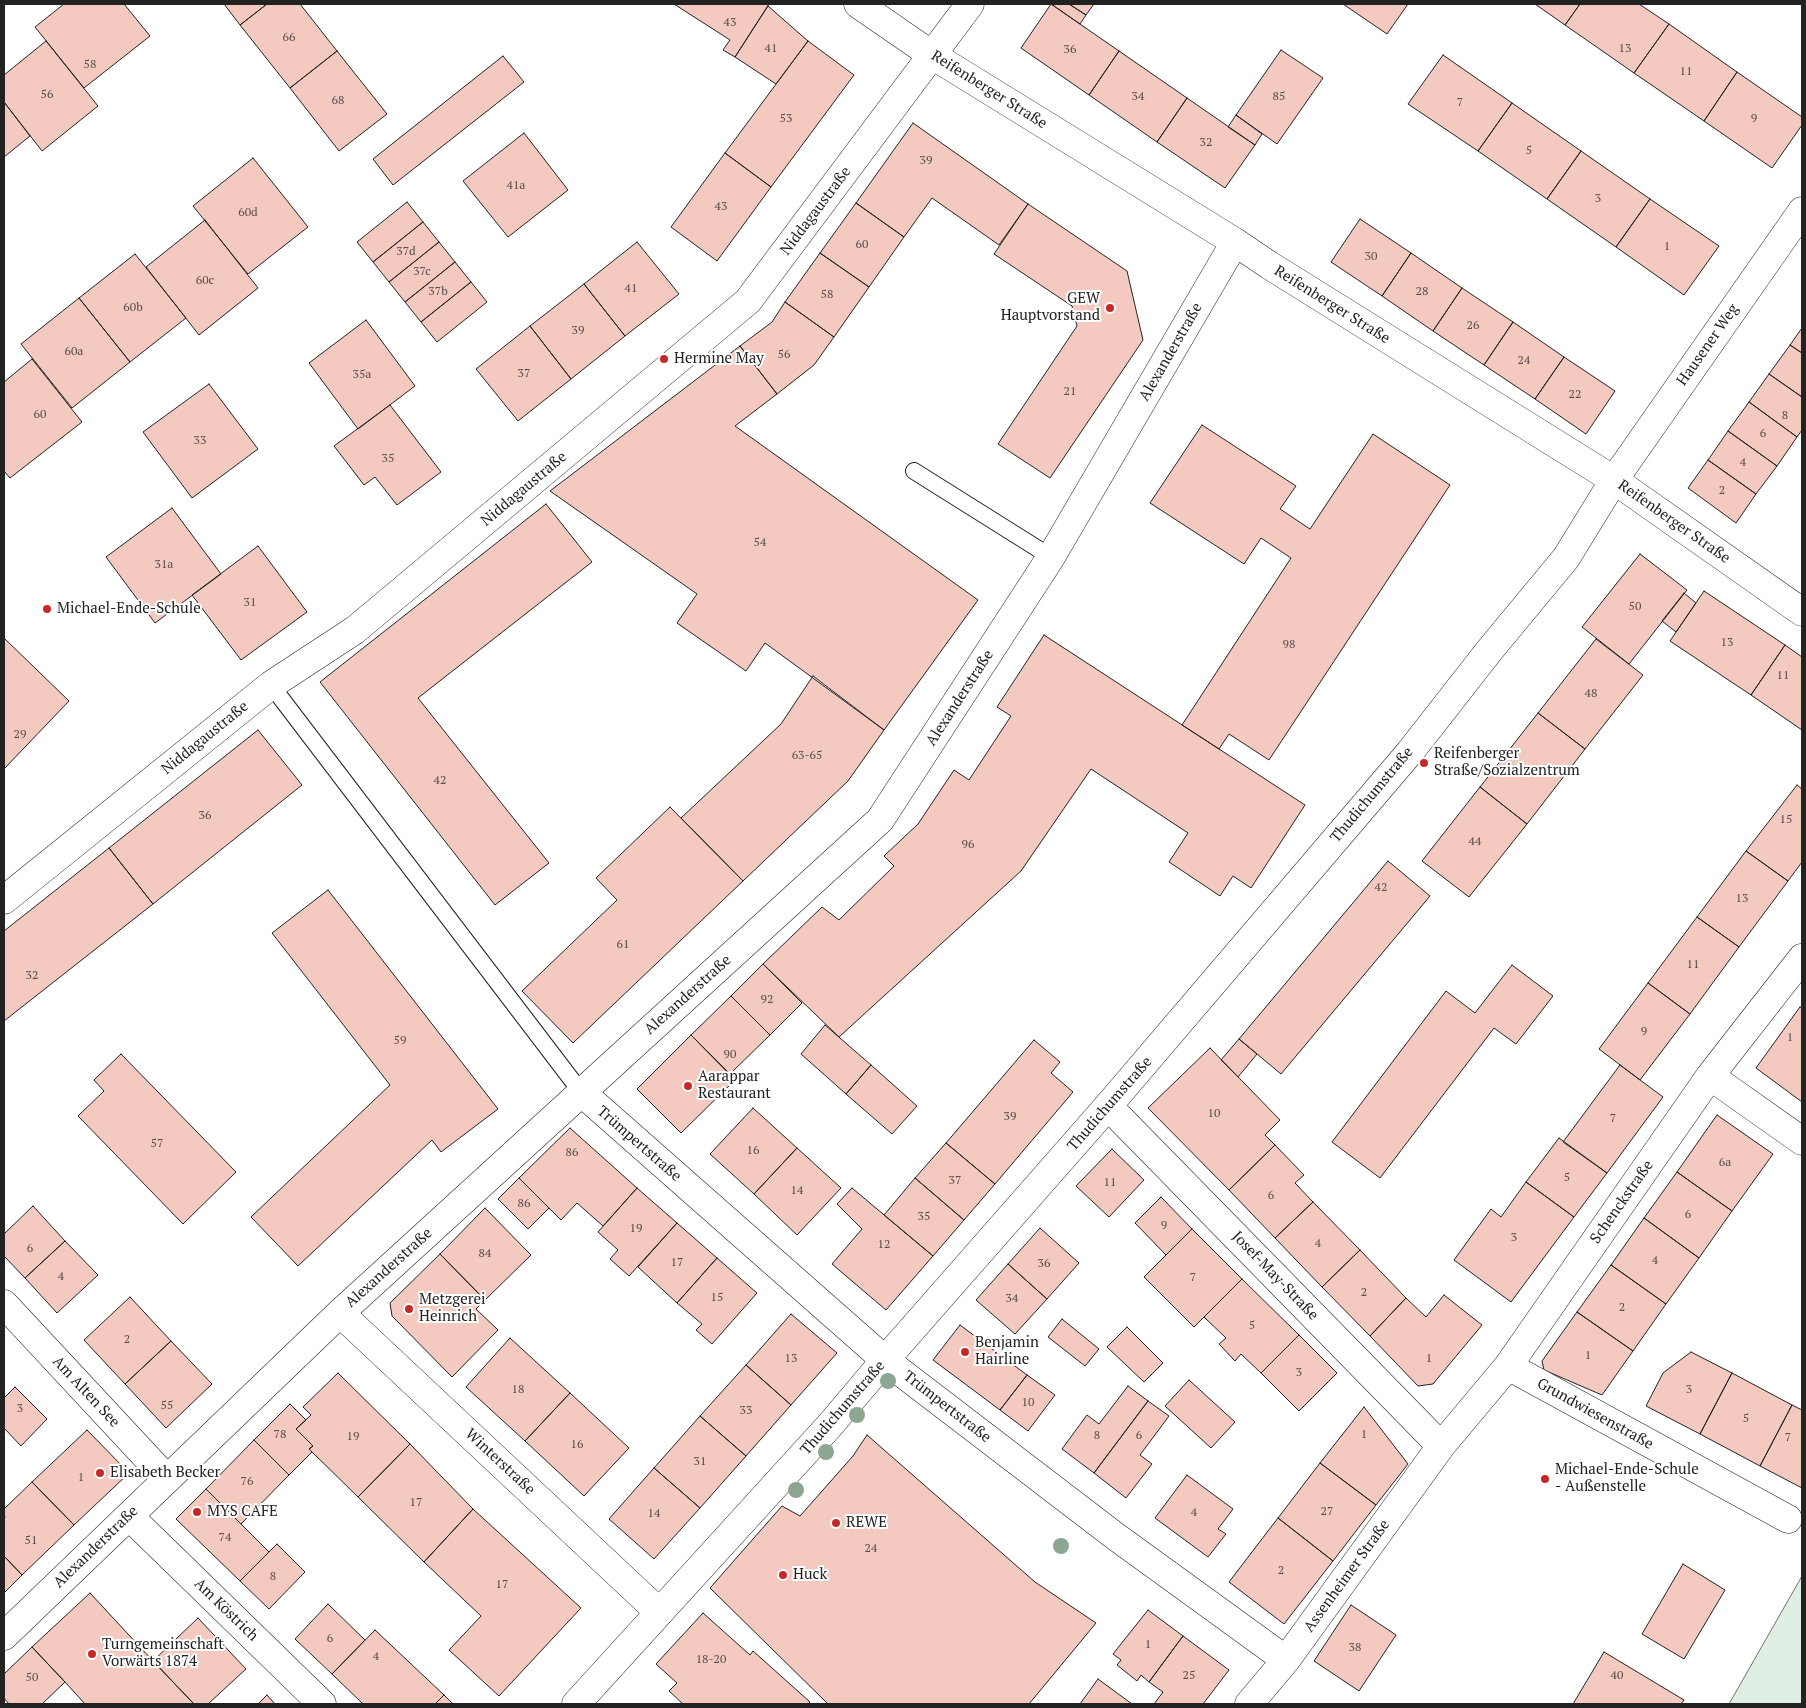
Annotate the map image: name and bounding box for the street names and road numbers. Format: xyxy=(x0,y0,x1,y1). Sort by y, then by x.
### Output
street label: Reifenberger Straße xyxy=(928,47,1050,133)
street label: Niddagaustraße xyxy=(777,163,855,259)
street label: Reifenberger Straße xyxy=(1271,262,1393,348)
street label: Alexanderstraße xyxy=(1136,300,1206,404)
street label: Hausener Weg xyxy=(1673,301,1743,389)
street label: Niddagaustraße xyxy=(477,448,571,530)
street label: Reifenberger Straße xyxy=(1614,476,1734,568)
street label: Alexanderstraße xyxy=(922,647,998,749)
street label: Niddagaustraße xyxy=(158,698,252,778)
street label: Thudichumstraße xyxy=(1327,743,1417,847)
street label: Alexanderstraße xyxy=(641,951,735,1039)
street label: Thudichumstraße xyxy=(1064,1053,1156,1155)
street label: Trümpertstraße xyxy=(593,1102,685,1186)
street label: Schenckstraße xyxy=(1587,1157,1657,1247)
street label: Alexanderstraße xyxy=(342,1224,436,1312)
street label: Josef-May-Straße xyxy=(1228,1228,1322,1324)
street label: Am Alten See xyxy=(49,1353,123,1431)
street label: Thudichumstraße xyxy=(797,1357,889,1459)
street label: Trümpertstraße xyxy=(900,1367,994,1447)
street label: Grundwiesenstraße xyxy=(1534,1375,1656,1453)
street label: Winterstraße xyxy=(461,1425,539,1499)
street label: Alexanderstraße xyxy=(50,1502,142,1592)
street label: Assenheimer Straße xyxy=(1300,1516,1394,1636)
street label: Am Köstrich xyxy=(190,1575,262,1645)

